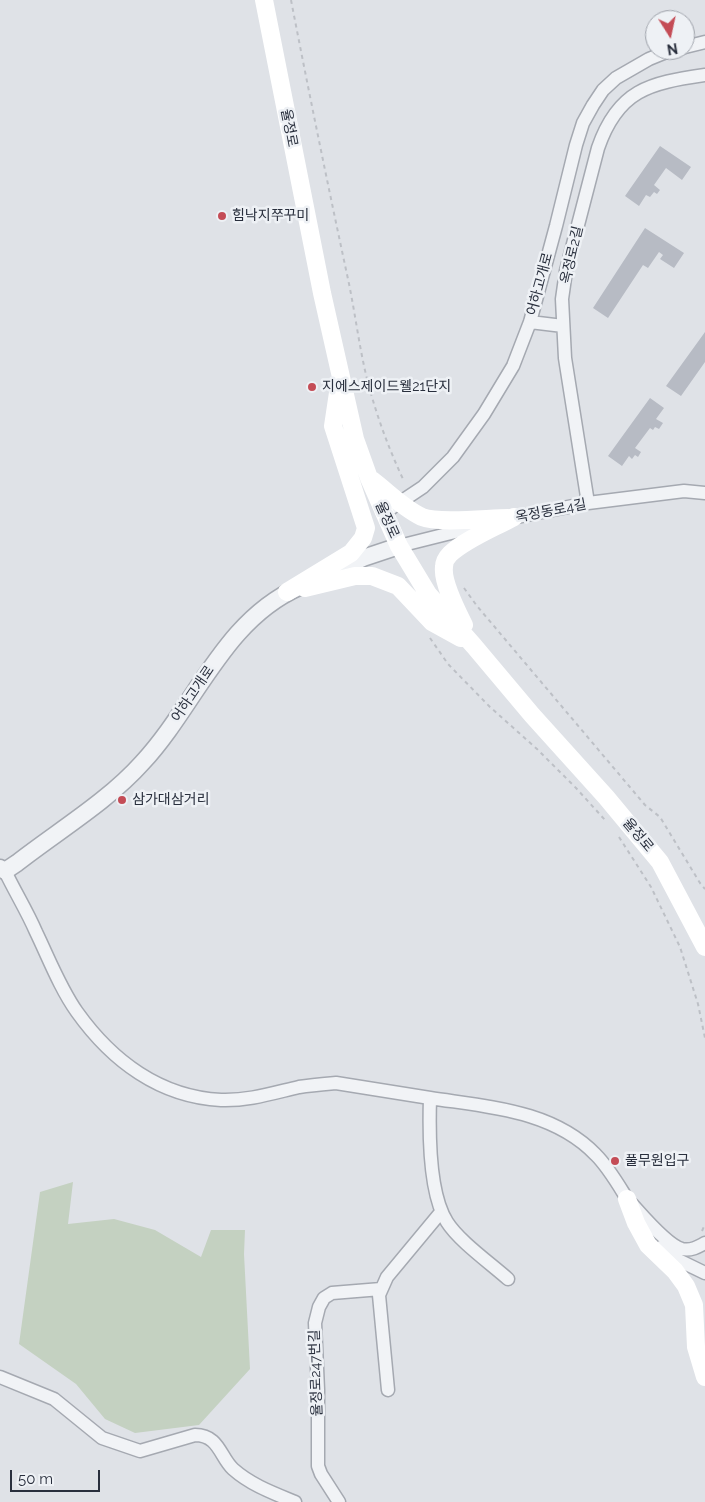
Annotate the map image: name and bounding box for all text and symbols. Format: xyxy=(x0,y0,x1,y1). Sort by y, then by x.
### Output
north arrow xyxy=(645,10,695,60)
text: N xyxy=(666,40,679,58)
street label: 율정로 xyxy=(277,107,301,149)
place label: 힘낙지쭈꾸미 xyxy=(232,208,309,224)
marker: 힘낙지쭈꾸미 xyxy=(216,210,228,222)
street label: 옥정로2길 xyxy=(557,224,587,286)
street label: 어하고개로 xyxy=(524,251,556,317)
place label: 지에스제이드웰21단지 xyxy=(322,379,451,395)
marker: 지에스제이드웰21단지 xyxy=(306,381,318,393)
street label: 옥정동로4길 xyxy=(514,496,588,526)
street label: 율정로 xyxy=(371,499,403,541)
street label: 어하고개로 xyxy=(168,663,218,725)
place label: 삼가대삼거리 xyxy=(132,792,209,808)
marker: 삼가대삼거리 xyxy=(116,794,128,806)
street label: 율정로 xyxy=(619,815,657,855)
place label: 풀무원입구 xyxy=(625,1153,689,1169)
marker: 풀무원입구 xyxy=(609,1155,621,1167)
street label: 율정로247번길 xyxy=(306,1329,326,1417)
scale bar xyxy=(12,1460,102,1492)
text: 50 m xyxy=(18,1470,53,1488)

